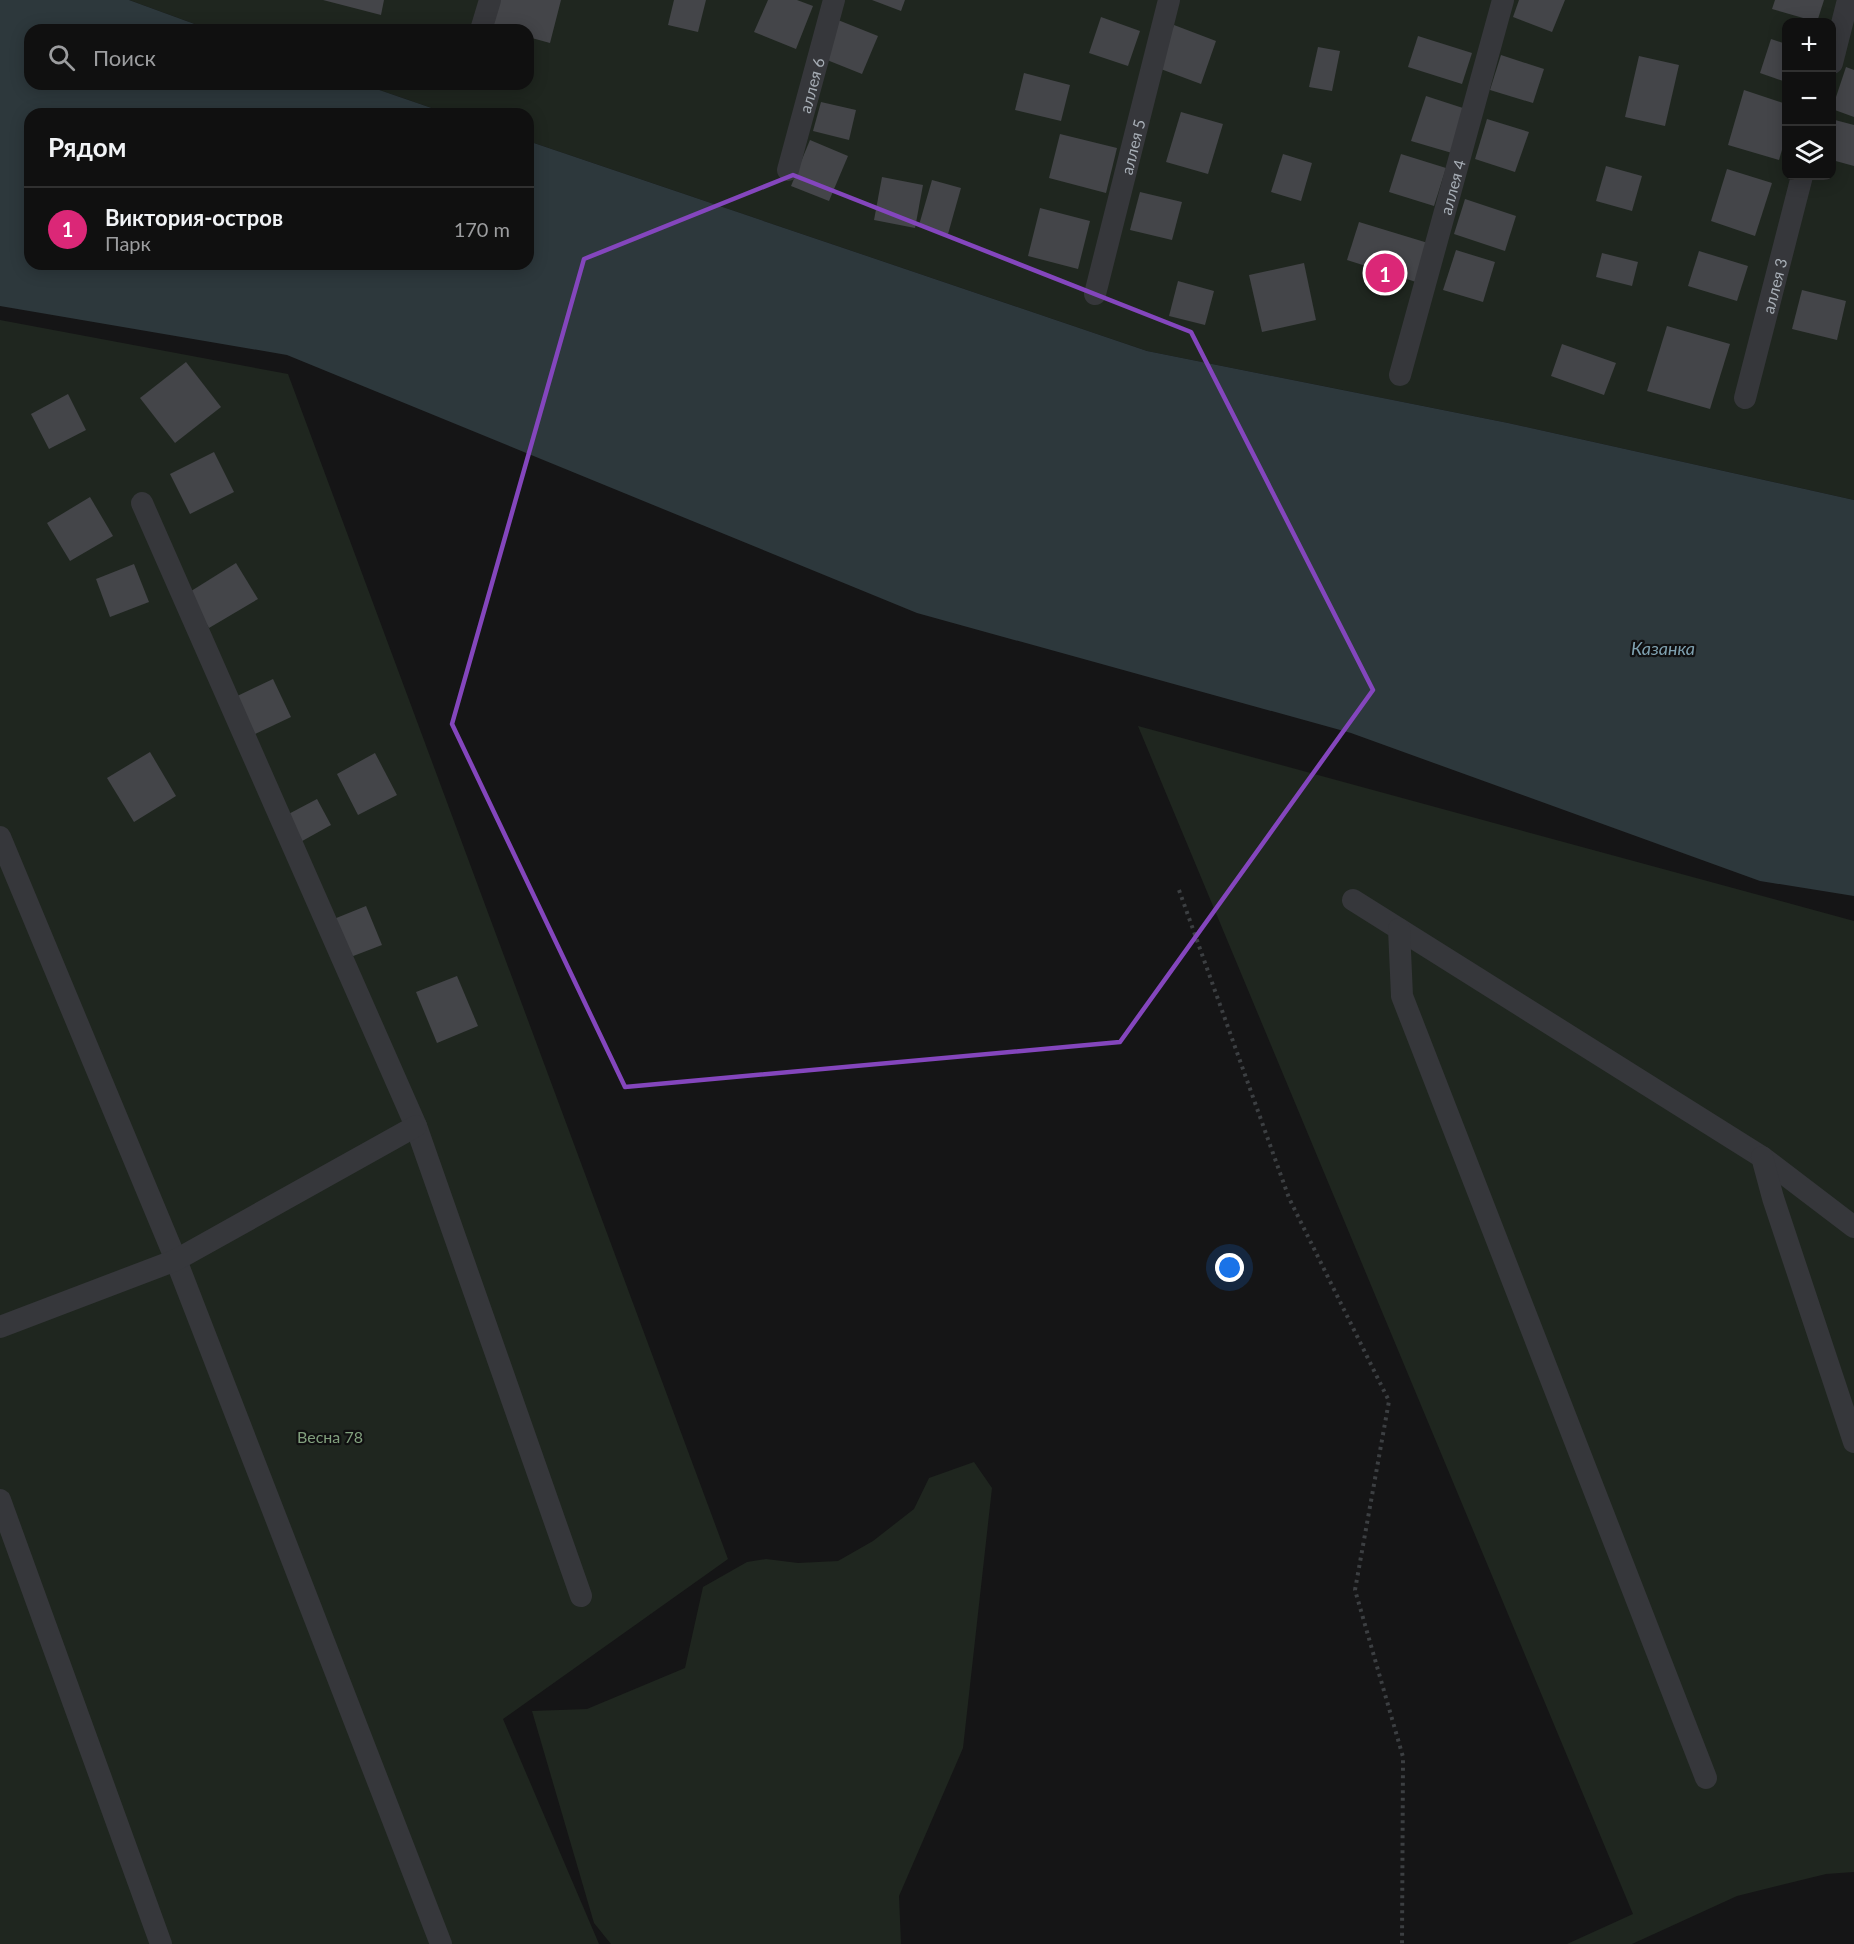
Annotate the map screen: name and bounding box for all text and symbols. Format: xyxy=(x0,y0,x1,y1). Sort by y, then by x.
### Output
map controls xyxy=(1782,18,1836,180)
button: + xyxy=(1782,18,1836,72)
search box xyxy=(24,24,534,90)
icon: search xyxy=(45,41,78,74)
text: Поиск xyxy=(93,44,156,71)
street label: аллея 6 xyxy=(794,55,828,115)
button: − xyxy=(1782,72,1836,126)
street label: аллея 5 xyxy=(1116,117,1148,176)
button: layers xyxy=(1782,126,1836,180)
text: Рядом xyxy=(48,131,126,163)
street label: аллея 4 xyxy=(1435,157,1468,217)
text: Виктория-остров xyxy=(105,204,283,231)
text: 1 xyxy=(62,217,73,241)
text: 170 m xyxy=(454,217,510,241)
text: Парк xyxy=(105,231,151,255)
pin: 1 xyxy=(1366,250,1404,296)
street label: аллея 3 xyxy=(1758,256,1790,315)
water label: Казанка xyxy=(1631,637,1695,659)
your location xyxy=(1215,1253,1244,1282)
park label: Весна 78 xyxy=(297,1427,363,1446)

